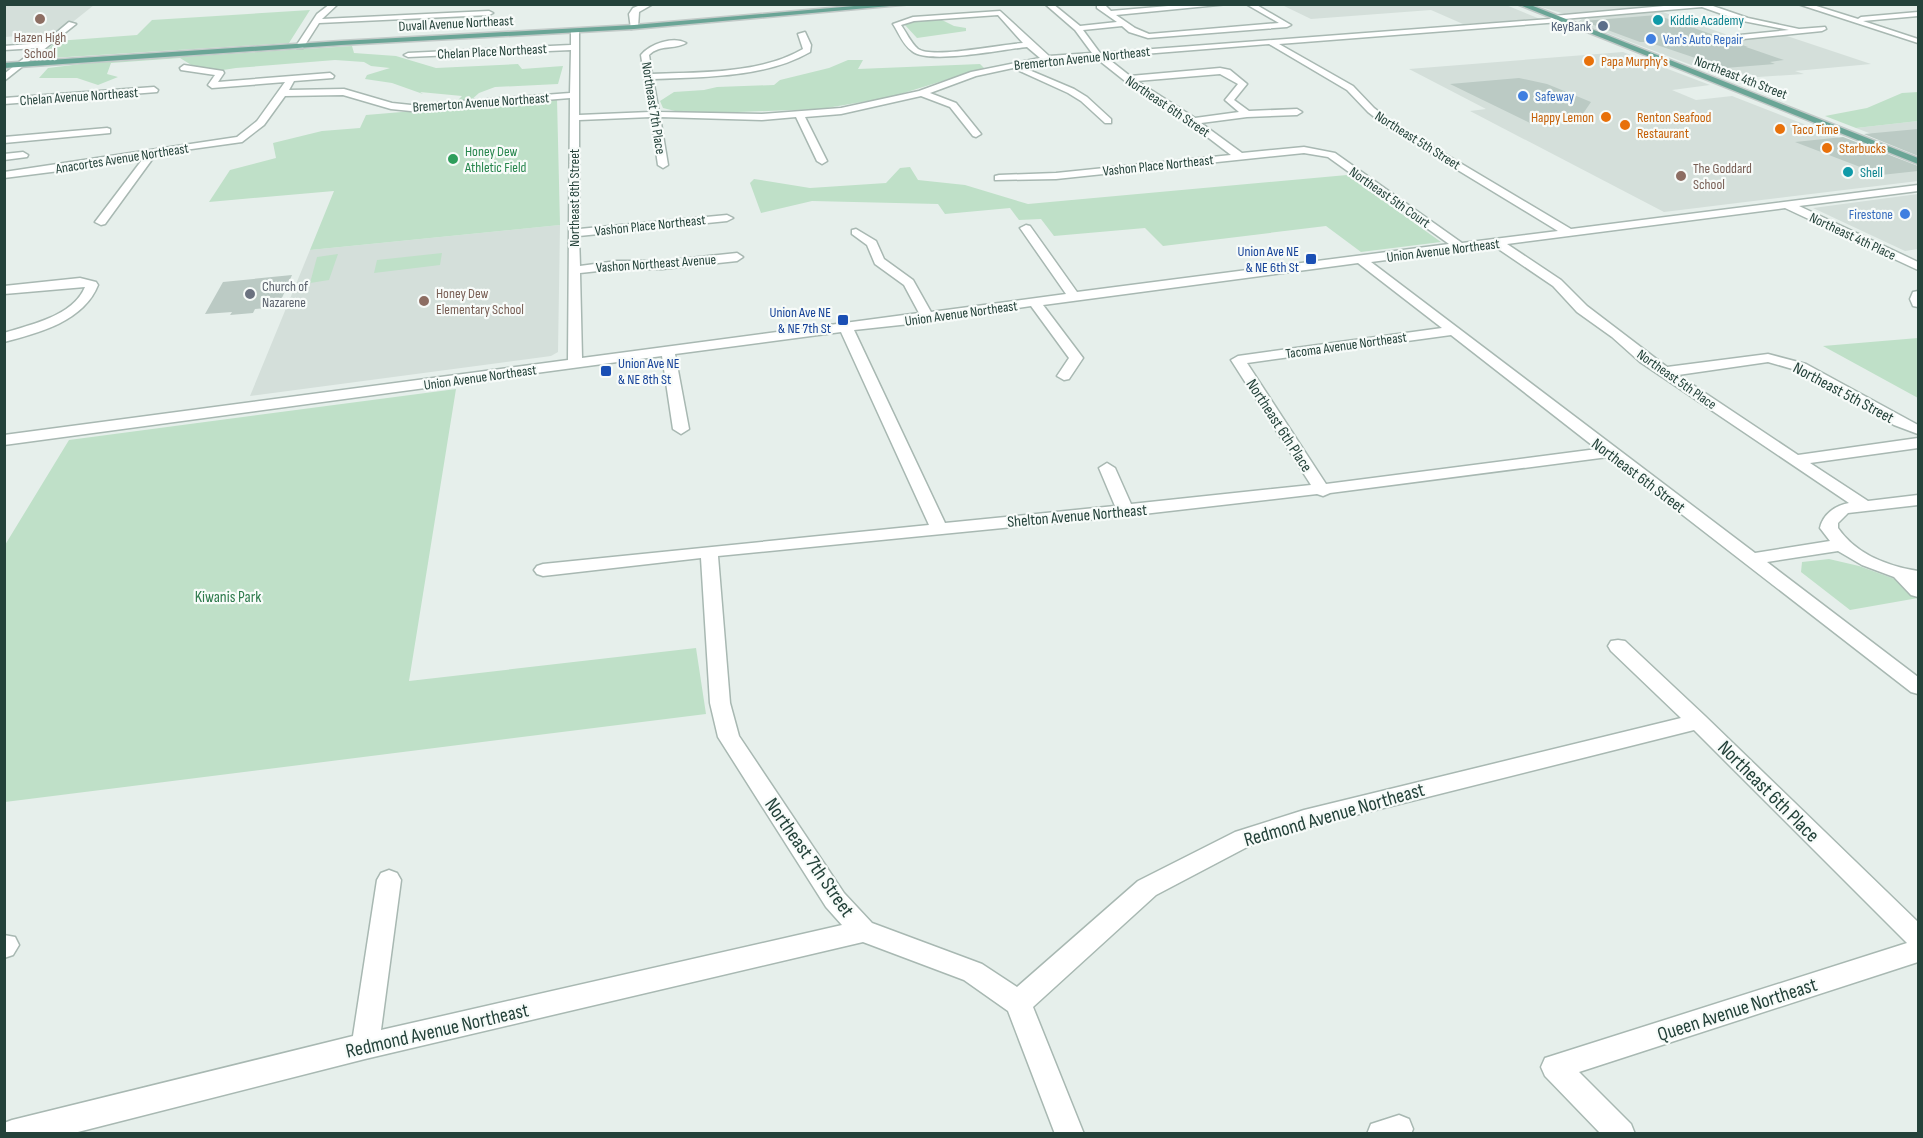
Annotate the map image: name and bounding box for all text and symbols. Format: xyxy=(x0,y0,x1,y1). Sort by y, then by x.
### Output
marker: Hazen High School xyxy=(33,12,47,26)
street label: Duvall Avenue Northeast xyxy=(398,12,514,35)
place label: Kiddie Academy xyxy=(1670,12,1745,29)
marker: Kiddie Academy xyxy=(1651,13,1665,27)
place label: KeyBank xyxy=(1551,18,1592,35)
marker: KeyBank xyxy=(1596,19,1610,33)
place label: Hazen High School xyxy=(14,29,66,62)
place label: Van's Auto Repair xyxy=(1663,31,1743,48)
marker: Van's Auto Repair xyxy=(1644,32,1658,46)
street label: Chelan Place Northeast xyxy=(437,40,547,63)
street label: Bremerton Avenue Northeast xyxy=(1013,43,1151,74)
street label: Northeast 4th Street xyxy=(1692,52,1790,103)
place label: Papa Murphy's xyxy=(1601,53,1668,70)
marker: Papa Murphy's xyxy=(1582,54,1596,68)
street label: Northeast 7th Place xyxy=(638,61,669,155)
street label: Northeast 6th Street xyxy=(1122,72,1213,141)
street label: Chelan Avenue Northeast xyxy=(19,84,139,109)
place label: Safeway xyxy=(1535,88,1575,105)
street label: Bremerton Avenue Northeast xyxy=(412,89,550,116)
marker: Safeway xyxy=(1516,89,1530,103)
street label: Northeast 5th Street xyxy=(1372,107,1464,173)
place label: Happy Lemon xyxy=(1531,109,1594,126)
place label: Renton Seafood Restaurant xyxy=(1637,109,1712,142)
marker: Happy Lemon xyxy=(1599,110,1613,124)
marker: Renton Seafood Restaurant xyxy=(1618,118,1632,132)
place label: Taco Time xyxy=(1792,121,1839,138)
marker: Taco Time xyxy=(1773,122,1787,136)
street label: Anacortes Avenue Northeast xyxy=(53,140,190,178)
place label: Starbucks xyxy=(1839,140,1886,157)
marker: Starbucks xyxy=(1820,141,1834,155)
place label: Honey Dew Athletic Field xyxy=(464,143,527,176)
street label: Northeast 8th Street xyxy=(566,149,583,247)
street label: Vashon Place Northeast xyxy=(1102,151,1214,180)
marker: Honey Dew Athletic Field xyxy=(446,152,460,166)
place label: The Goddard School xyxy=(1693,160,1752,193)
street label: Northeast 5th Court xyxy=(1346,163,1433,232)
place label: Shell xyxy=(1860,164,1883,181)
marker: Shell xyxy=(1841,165,1855,179)
marker: The Goddard School xyxy=(1674,169,1688,183)
place label: Firestone xyxy=(1849,206,1893,223)
marker: Firestone xyxy=(1898,207,1912,221)
street label: Northeast 4th Place xyxy=(1807,209,1899,264)
street label: Vashon Place Northeast xyxy=(594,211,706,240)
street label: Union Avenue Northeast xyxy=(1386,235,1501,266)
place label: Union Ave NE & NE 6th St xyxy=(1238,243,1299,276)
street label: Vashon Northeast Avenue xyxy=(595,251,717,276)
marker: Union Ave NE & NE 6th St xyxy=(1304,252,1318,266)
place label: Church of Nazarene xyxy=(262,278,309,311)
place label: Honey Dew Elementary School xyxy=(436,285,524,318)
marker: Church of Nazarene xyxy=(243,287,257,301)
marker: Honey Dew Elementary School xyxy=(417,294,431,308)
street label: Union Avenue Northeast xyxy=(904,297,1019,330)
place label: Union Ave NE & NE 7th St xyxy=(770,304,831,337)
marker: Union Ave NE & NE 7th St xyxy=(836,313,850,327)
street label: Tacoma Avenue Northeast xyxy=(1284,329,1408,362)
street label: Northeast 5th Place xyxy=(1634,346,1720,413)
place label: Union Ave NE & NE 8th St xyxy=(618,355,680,388)
street label: Northeast 5th Street xyxy=(1790,359,1897,428)
street label: Union Avenue Northeast xyxy=(423,361,538,394)
marker: Union Ave NE & NE 8th St xyxy=(599,364,613,378)
street label: Northeast 6th Place xyxy=(1242,376,1316,476)
street label: Northeast 6th Street xyxy=(1588,435,1689,518)
street label: Shelton Avenue Northeast xyxy=(1007,501,1148,532)
park label: Kiwanis Park xyxy=(195,588,261,607)
street label: Northeast 6th Place xyxy=(1713,736,1824,847)
street label: Redmond Avenue Northeast xyxy=(1241,778,1427,852)
street label: Northeast 7th Street xyxy=(759,794,859,922)
street label: Queen Avenue Northeast xyxy=(1655,973,1820,1047)
street label: Redmond Avenue Northeast xyxy=(343,998,531,1064)

